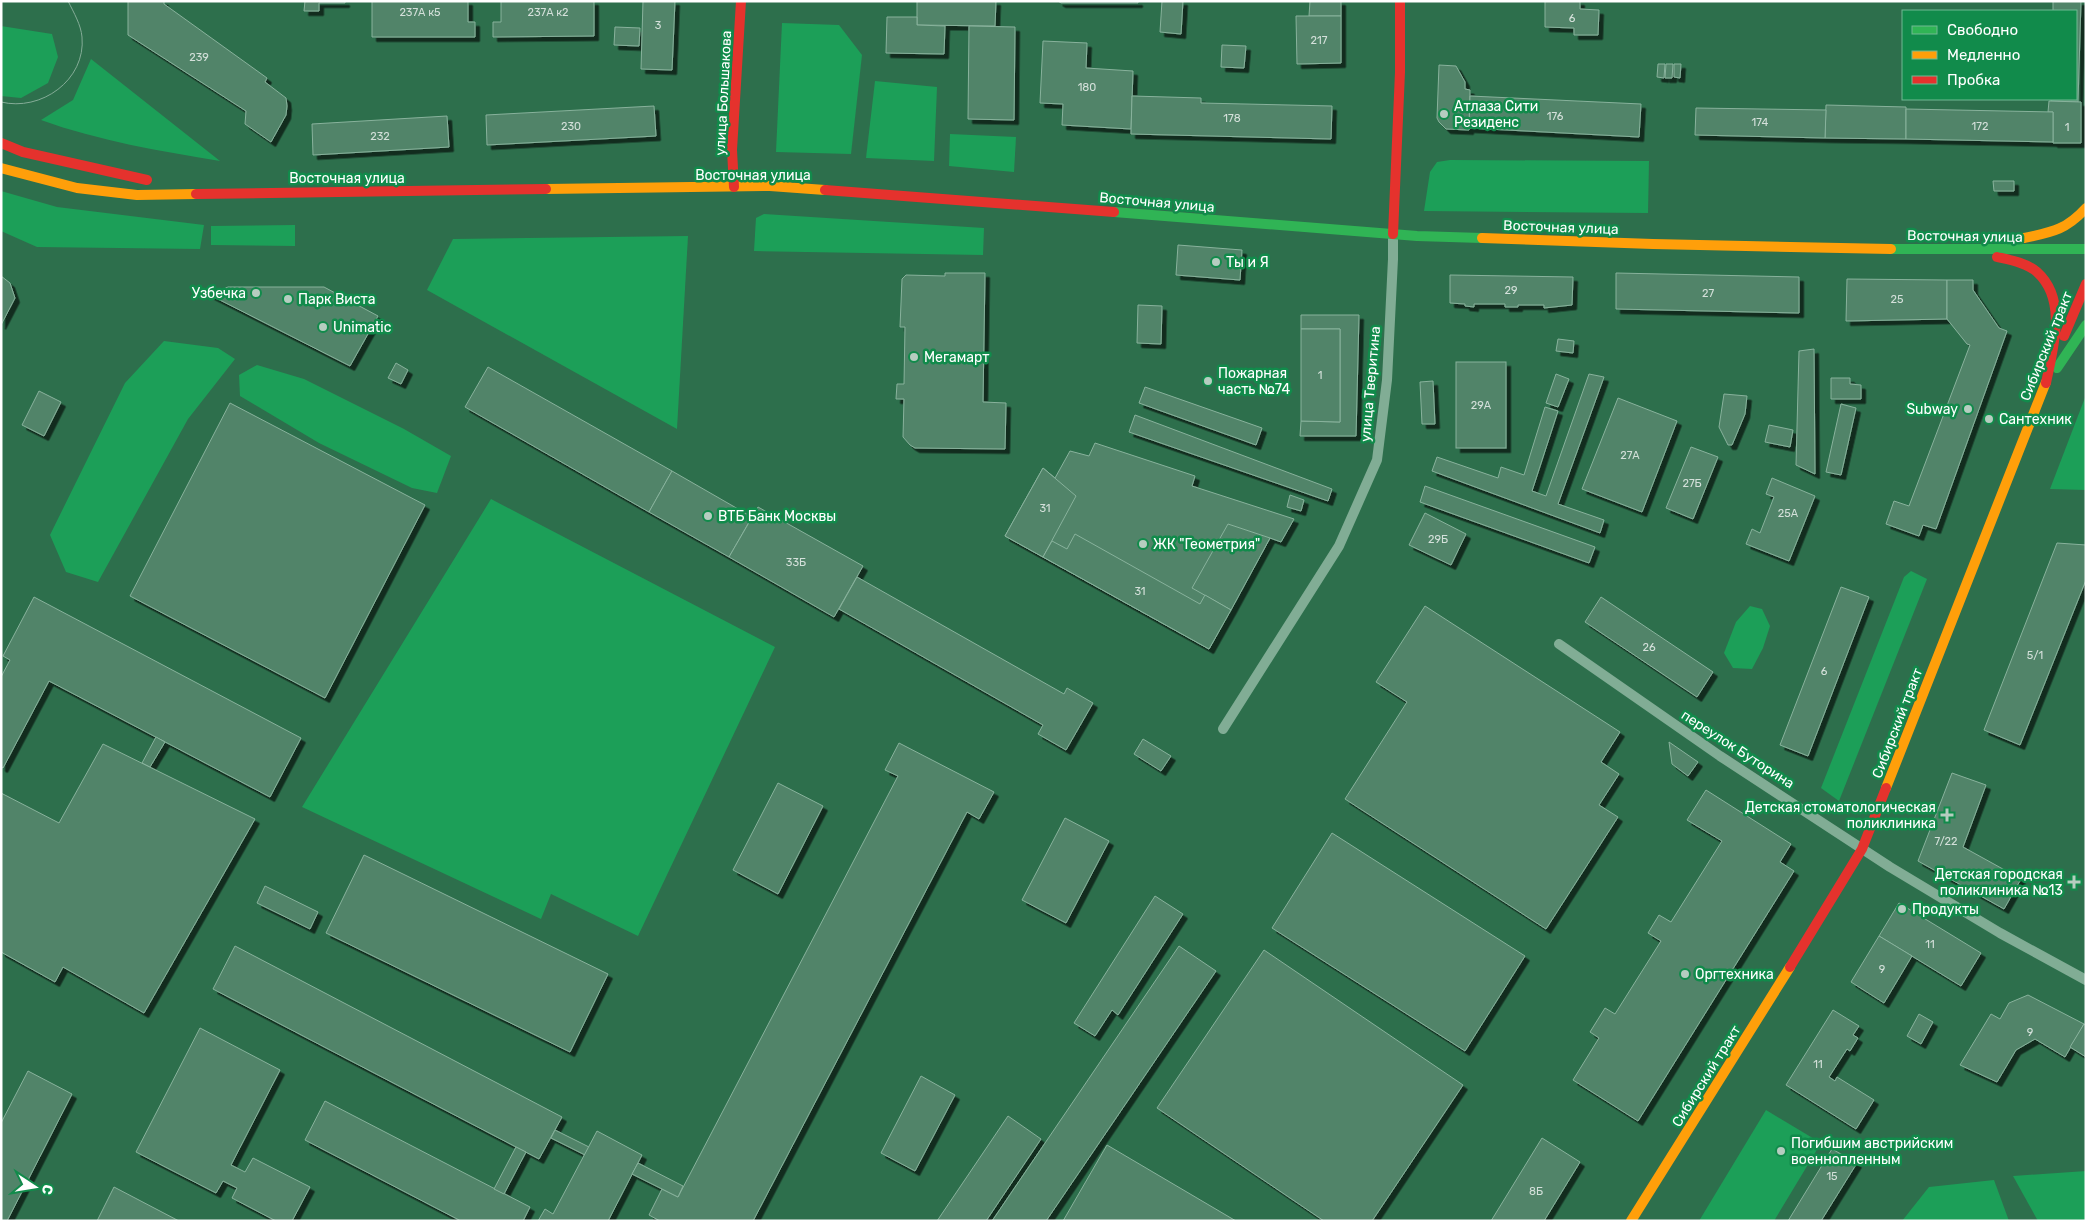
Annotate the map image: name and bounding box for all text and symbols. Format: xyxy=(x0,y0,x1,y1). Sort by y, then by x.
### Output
house number: 237А к5 xyxy=(399,6,441,19)
house number: 237А к2 xyxy=(527,6,569,19)
legend xyxy=(1902,10,2077,100)
house number: 6 xyxy=(1569,12,1576,25)
house number: 3 xyxy=(655,19,662,32)
text: Свободно xyxy=(1947,21,2018,39)
street label: улица Большакова xyxy=(712,30,735,156)
house number: 217 xyxy=(1311,34,1328,47)
text: Медленно xyxy=(1947,46,2020,64)
house number: 239 xyxy=(189,51,209,64)
text: Пробка xyxy=(1947,71,2000,89)
house number: 180 xyxy=(1078,81,1096,94)
place label: Атлаза Сити Резиденс xyxy=(1454,98,1538,131)
marker: Атлаза Сити Резиденс xyxy=(1438,108,1450,120)
house number: 176 xyxy=(1547,110,1564,123)
house number: 178 xyxy=(1223,112,1241,125)
house number: 174 xyxy=(1752,116,1769,129)
house number: 230 xyxy=(561,120,581,133)
house number: 172 xyxy=(1972,120,1988,133)
house number: 1 xyxy=(2065,121,2069,134)
house number: 232 xyxy=(370,130,390,143)
street label: Восточная улица xyxy=(695,167,811,184)
street label: Восточная улица xyxy=(289,170,405,187)
street label: Восточная улица xyxy=(1099,189,1215,216)
street label: Восточная улица xyxy=(1503,217,1619,238)
street label: Восточная улица xyxy=(1907,227,2023,246)
place label: Ты и Я xyxy=(1226,254,1269,271)
marker: Ты и Я xyxy=(1210,256,1222,268)
house number: 29 xyxy=(1505,284,1517,297)
place label: Узбечка xyxy=(192,285,246,302)
marker: Узбечка xyxy=(250,287,262,299)
house number: 27 xyxy=(1702,287,1714,300)
street label: Сибирский тракт xyxy=(2017,289,2076,403)
place label: Парк Виста xyxy=(298,291,376,308)
marker: Парк Виста xyxy=(282,293,294,305)
house number: 25 xyxy=(1891,293,1904,306)
place label: Unimatic xyxy=(333,319,392,336)
marker: Unimatic xyxy=(317,321,329,333)
street label: улица Тверитина xyxy=(1357,325,1384,443)
place label: Мегамарт xyxy=(924,349,990,366)
marker: Мегамарт xyxy=(908,351,920,363)
place label: Пожарная часть №74 xyxy=(1218,365,1290,398)
house number: 1 xyxy=(1318,369,1322,382)
marker: Пожарная часть №74 xyxy=(1202,375,1214,387)
house number: 29А xyxy=(1471,399,1492,412)
place label: Subway xyxy=(1906,401,1958,418)
marker: Subway xyxy=(1962,403,1974,415)
place label: Сантехник xyxy=(1999,411,2072,428)
marker: Сантехник xyxy=(1983,413,1995,425)
house number: 27А xyxy=(1620,449,1640,462)
house number: 27Б xyxy=(1682,477,1702,490)
house number: 31 xyxy=(1039,502,1051,515)
house number: 25А xyxy=(1778,507,1799,520)
place label: ВТБ Банк Москвы xyxy=(718,508,836,525)
marker: ВТБ Банк Москвы xyxy=(702,510,714,522)
house number: 29Б xyxy=(1428,533,1448,546)
place label: ЖК "Геометрия" xyxy=(1153,536,1260,553)
marker: ЖК "Геометрия" xyxy=(1137,538,1149,550)
house number: 33Б xyxy=(786,556,806,569)
house number: 31 xyxy=(1134,585,1146,598)
house number: 26 xyxy=(1642,641,1656,654)
house number: 5/1 xyxy=(2027,649,2043,662)
house number: 6 xyxy=(1821,665,1828,678)
street label: Сибирский тракт xyxy=(1869,666,1926,781)
street label: переулок Буторина xyxy=(1678,707,1797,792)
place label: Детская стоматологическая поликлиника xyxy=(1745,799,1936,832)
marker: Детская стоматологическая поликлиника xyxy=(1940,808,1954,822)
house number: 7/22 xyxy=(1935,835,1958,848)
place label: Детская городская поликлиника №13 xyxy=(1935,866,2063,899)
marker: Детская городская поликлиника №13 xyxy=(2067,875,2081,889)
place label: Продукты xyxy=(1912,901,1979,918)
marker: Продукты xyxy=(1896,903,1908,915)
house number: 11 xyxy=(1925,938,1935,951)
house number: 9 xyxy=(1879,963,1885,976)
place label: Оргтехника xyxy=(1695,966,1774,983)
marker: Оргтехника xyxy=(1679,968,1691,980)
street label: Сибирский тракт xyxy=(1668,1022,1744,1130)
house number: 9 xyxy=(2027,1026,2033,1039)
house number: 11 xyxy=(1813,1058,1823,1071)
place label: Погибшим австрийским военнопленным xyxy=(1791,1135,1953,1168)
marker: Погибшим австрийским военнопленным xyxy=(1775,1145,1787,1157)
north arrow xyxy=(10,1162,60,1212)
house number: 15 xyxy=(1826,1170,1838,1183)
text: С xyxy=(38,1183,57,1196)
house number: 8Б xyxy=(1529,1185,1543,1198)

